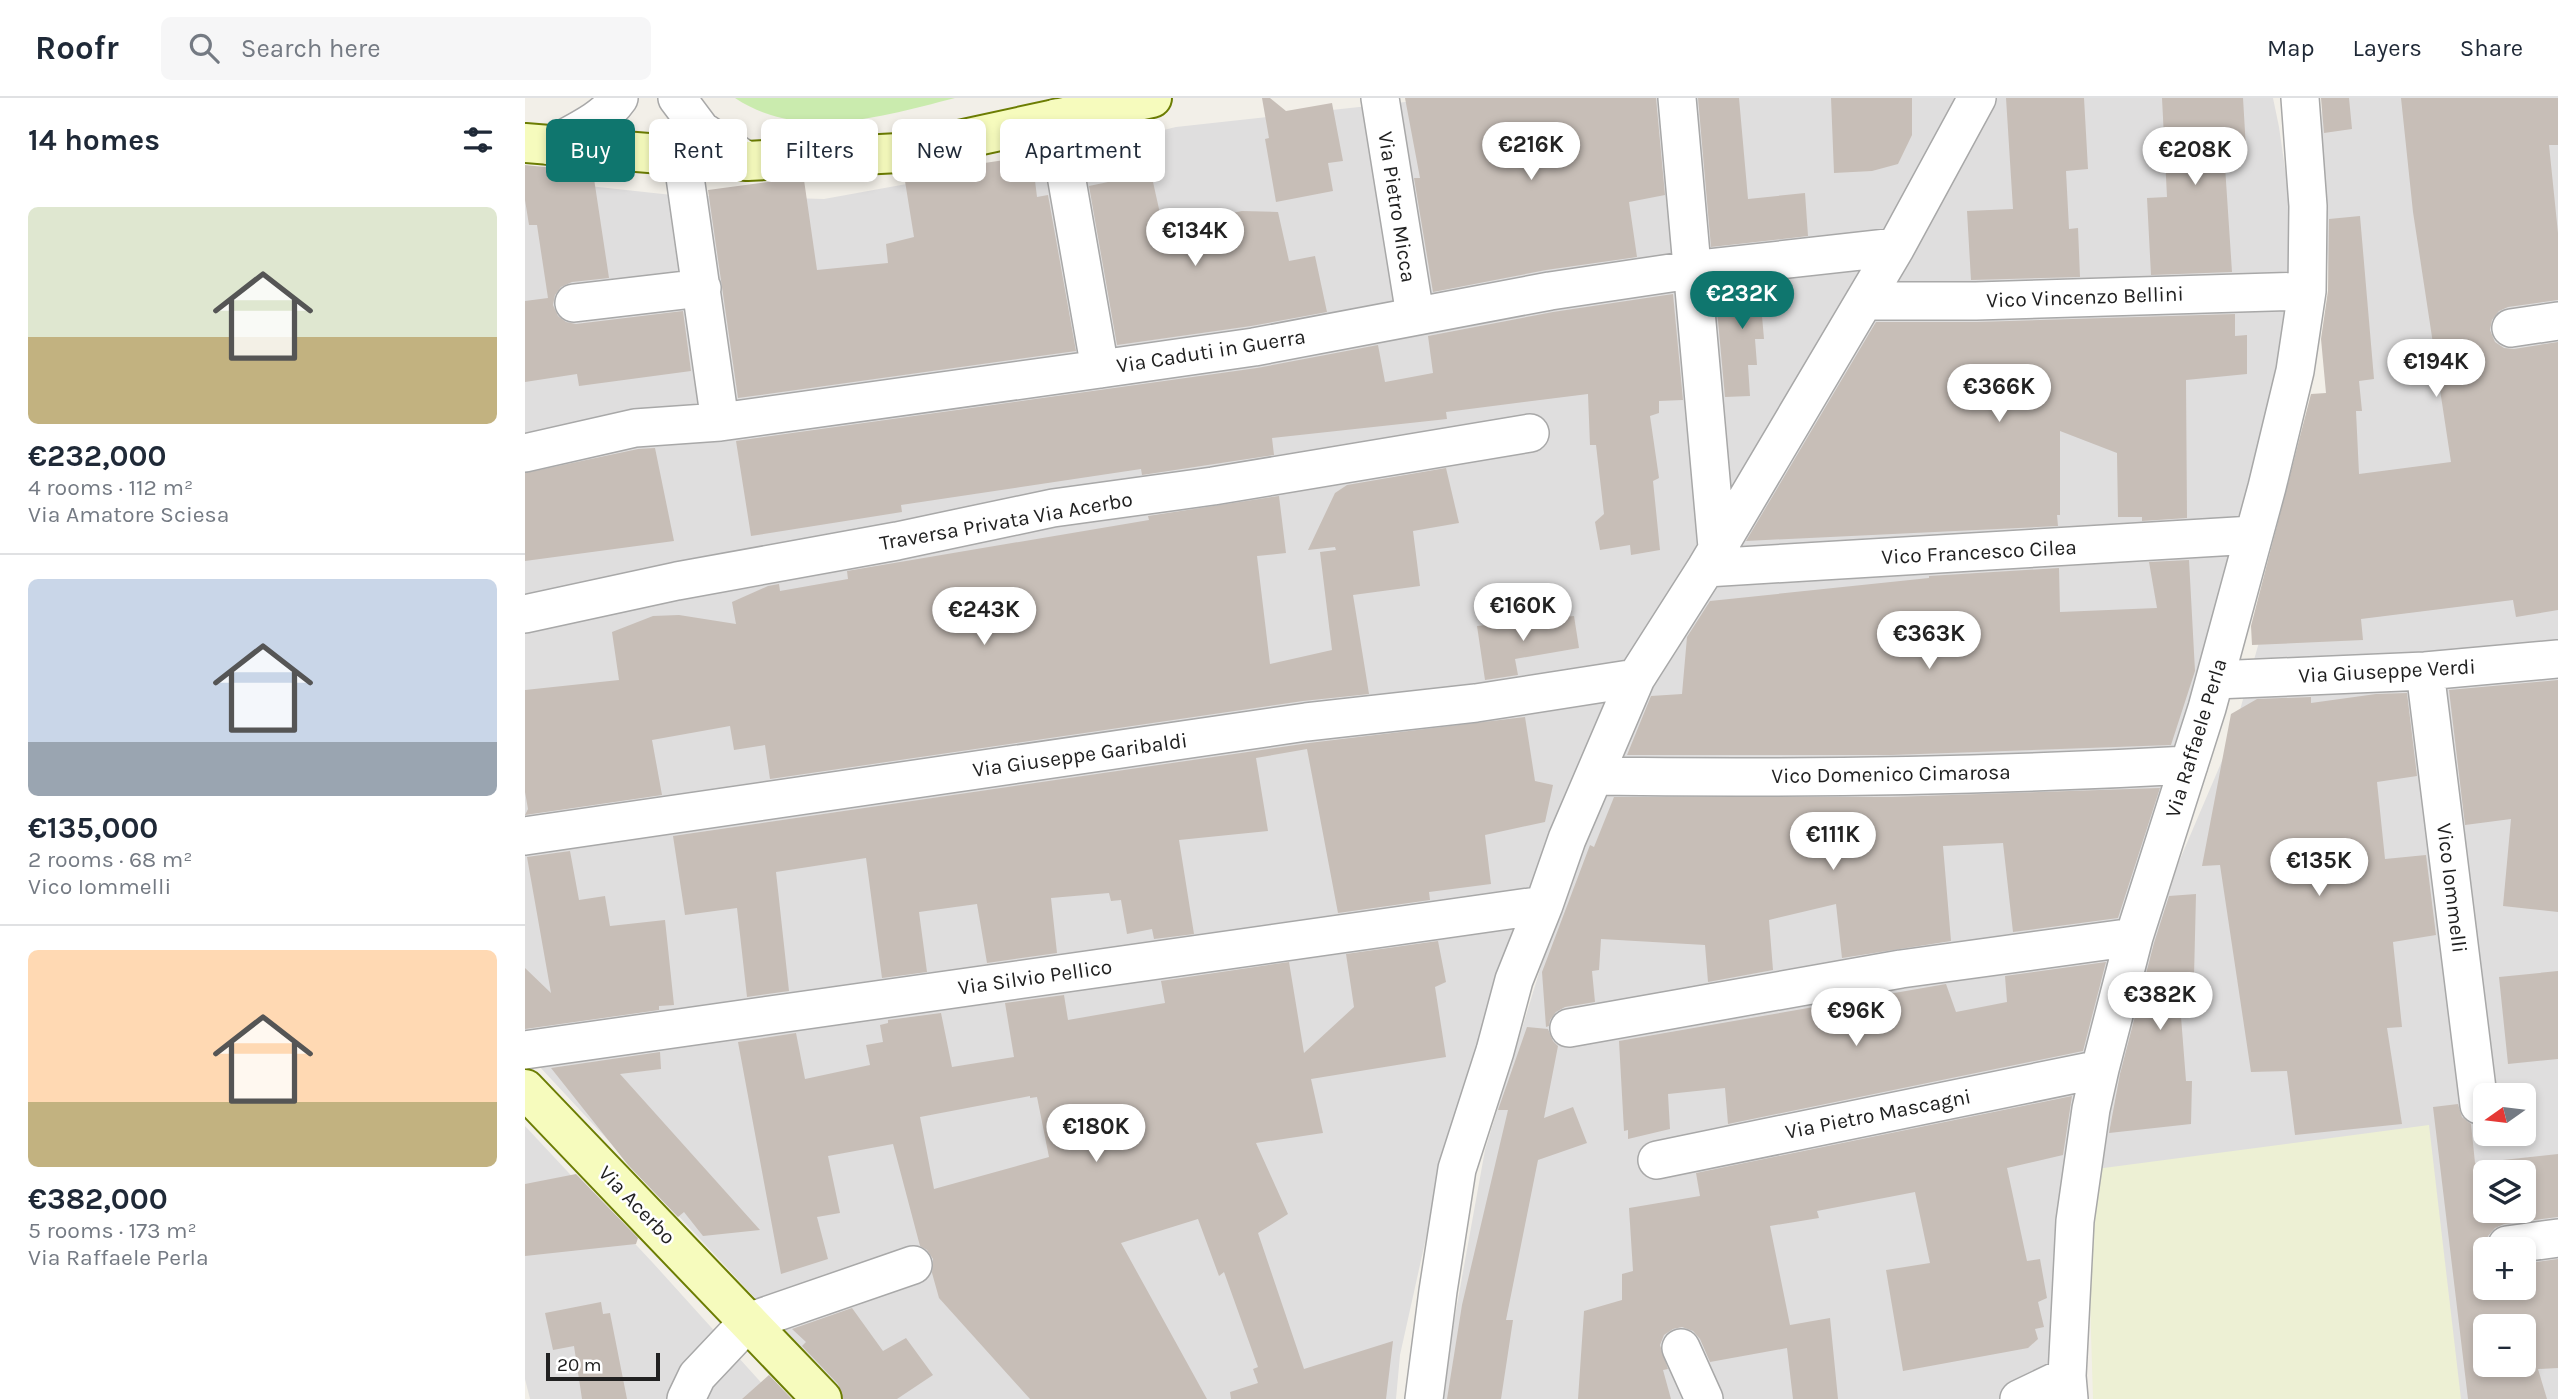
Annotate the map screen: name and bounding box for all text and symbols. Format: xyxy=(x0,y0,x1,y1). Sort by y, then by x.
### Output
search box xyxy=(161,17,651,80)
text: Roofr xyxy=(35,29,119,67)
icon: search xyxy=(185,29,223,67)
text: Search here xyxy=(241,33,381,64)
text: Map xyxy=(2267,34,2315,62)
text: Layers xyxy=(2353,34,2422,62)
text: Share xyxy=(2460,34,2523,62)
chip: Buy xyxy=(546,119,635,182)
chip: Rent xyxy=(649,119,747,182)
chip: Filters xyxy=(761,119,878,182)
chip: New xyxy=(892,119,986,182)
chip: Apartment xyxy=(1000,119,1165,182)
icon: filters xyxy=(459,121,497,159)
text: 14 homes xyxy=(28,122,160,158)
pin: €216K xyxy=(1482,122,1580,182)
pin: €208K xyxy=(2146,127,2244,187)
street label: Via Pietro Micca xyxy=(1373,130,1421,284)
text: €216K xyxy=(1498,131,1564,158)
text: €208K xyxy=(2159,136,2231,163)
pin: €134K xyxy=(1146,208,1244,268)
text: €134K xyxy=(1162,217,1228,244)
icon: home xyxy=(200,253,326,379)
pin: €232K xyxy=(1693,272,1791,331)
text: €232K xyxy=(1706,280,1778,307)
street label: Vico Vincenzo Bellini xyxy=(1986,282,2184,312)
street label: Via Caduti in Guerra xyxy=(1115,324,1307,378)
pin: €194K xyxy=(2387,340,2485,399)
text: €194K xyxy=(2403,348,2469,375)
pin: €366K xyxy=(1950,364,2048,424)
text: €366K xyxy=(1963,373,2035,400)
text: €232,000 xyxy=(28,438,166,474)
text: 4 rooms · 112 m² xyxy=(28,474,193,501)
street label: Traversa Privata Via Acerbo xyxy=(878,487,1134,555)
text: Via Amatore Sciesa xyxy=(28,501,229,528)
street label: Vico Francesco Cilea xyxy=(1881,535,2077,569)
pin: €160K xyxy=(1474,584,1572,643)
pin: €243K xyxy=(935,588,1033,647)
text: €160K xyxy=(1490,592,1556,619)
text: €243K xyxy=(948,596,1020,623)
pin: €363K xyxy=(1880,612,1978,671)
text: €363K xyxy=(1893,620,1965,647)
icon: home xyxy=(200,625,326,751)
street label: Via Giuseppe Verdi xyxy=(2298,654,2476,688)
street label: Via Raffaele Perla xyxy=(2160,656,2232,820)
street label: Via Giuseppe Garibaldi xyxy=(971,728,1189,782)
street label: Vico Domenico Cimarosa xyxy=(1771,760,2011,788)
text: €135,000 xyxy=(28,810,158,846)
pin: €111K xyxy=(1784,812,1882,872)
text: €111K xyxy=(1806,821,1860,848)
street label: Vico Iommelli xyxy=(2432,822,2472,954)
pin: €135K xyxy=(2270,838,2368,898)
text: 2 rooms · 68 m² xyxy=(28,846,192,873)
text: €135K xyxy=(2286,847,2352,874)
text: Vico Iommelli xyxy=(28,873,171,900)
street label: Via Silvio Pellico xyxy=(956,954,1114,1000)
pin: €382K xyxy=(2111,972,2209,1032)
text: €382K xyxy=(2124,981,2196,1008)
pin: €96K xyxy=(1815,988,1897,1048)
icon: home xyxy=(200,996,326,1122)
text: €96K xyxy=(1827,997,1885,1024)
north arrow xyxy=(2473,1083,2536,1146)
map controls xyxy=(2473,1083,2536,1377)
street label: Via Pietro Mascagni xyxy=(1783,1084,1973,1144)
pin: €180K xyxy=(1047,1104,1145,1164)
text: €180K xyxy=(1062,1113,1130,1140)
button: layers xyxy=(2473,1160,2536,1223)
street label: Via Acerbo xyxy=(594,1161,680,1249)
text: €382,000 xyxy=(28,1181,168,1217)
text: 5 rooms · 173 m² xyxy=(28,1217,197,1244)
button: + xyxy=(2473,1237,2536,1300)
text: Via Raffaele Perla xyxy=(28,1244,209,1271)
button: − xyxy=(2473,1314,2536,1377)
scale bar xyxy=(546,1350,660,1382)
text: 20 m xyxy=(557,1354,602,1376)

